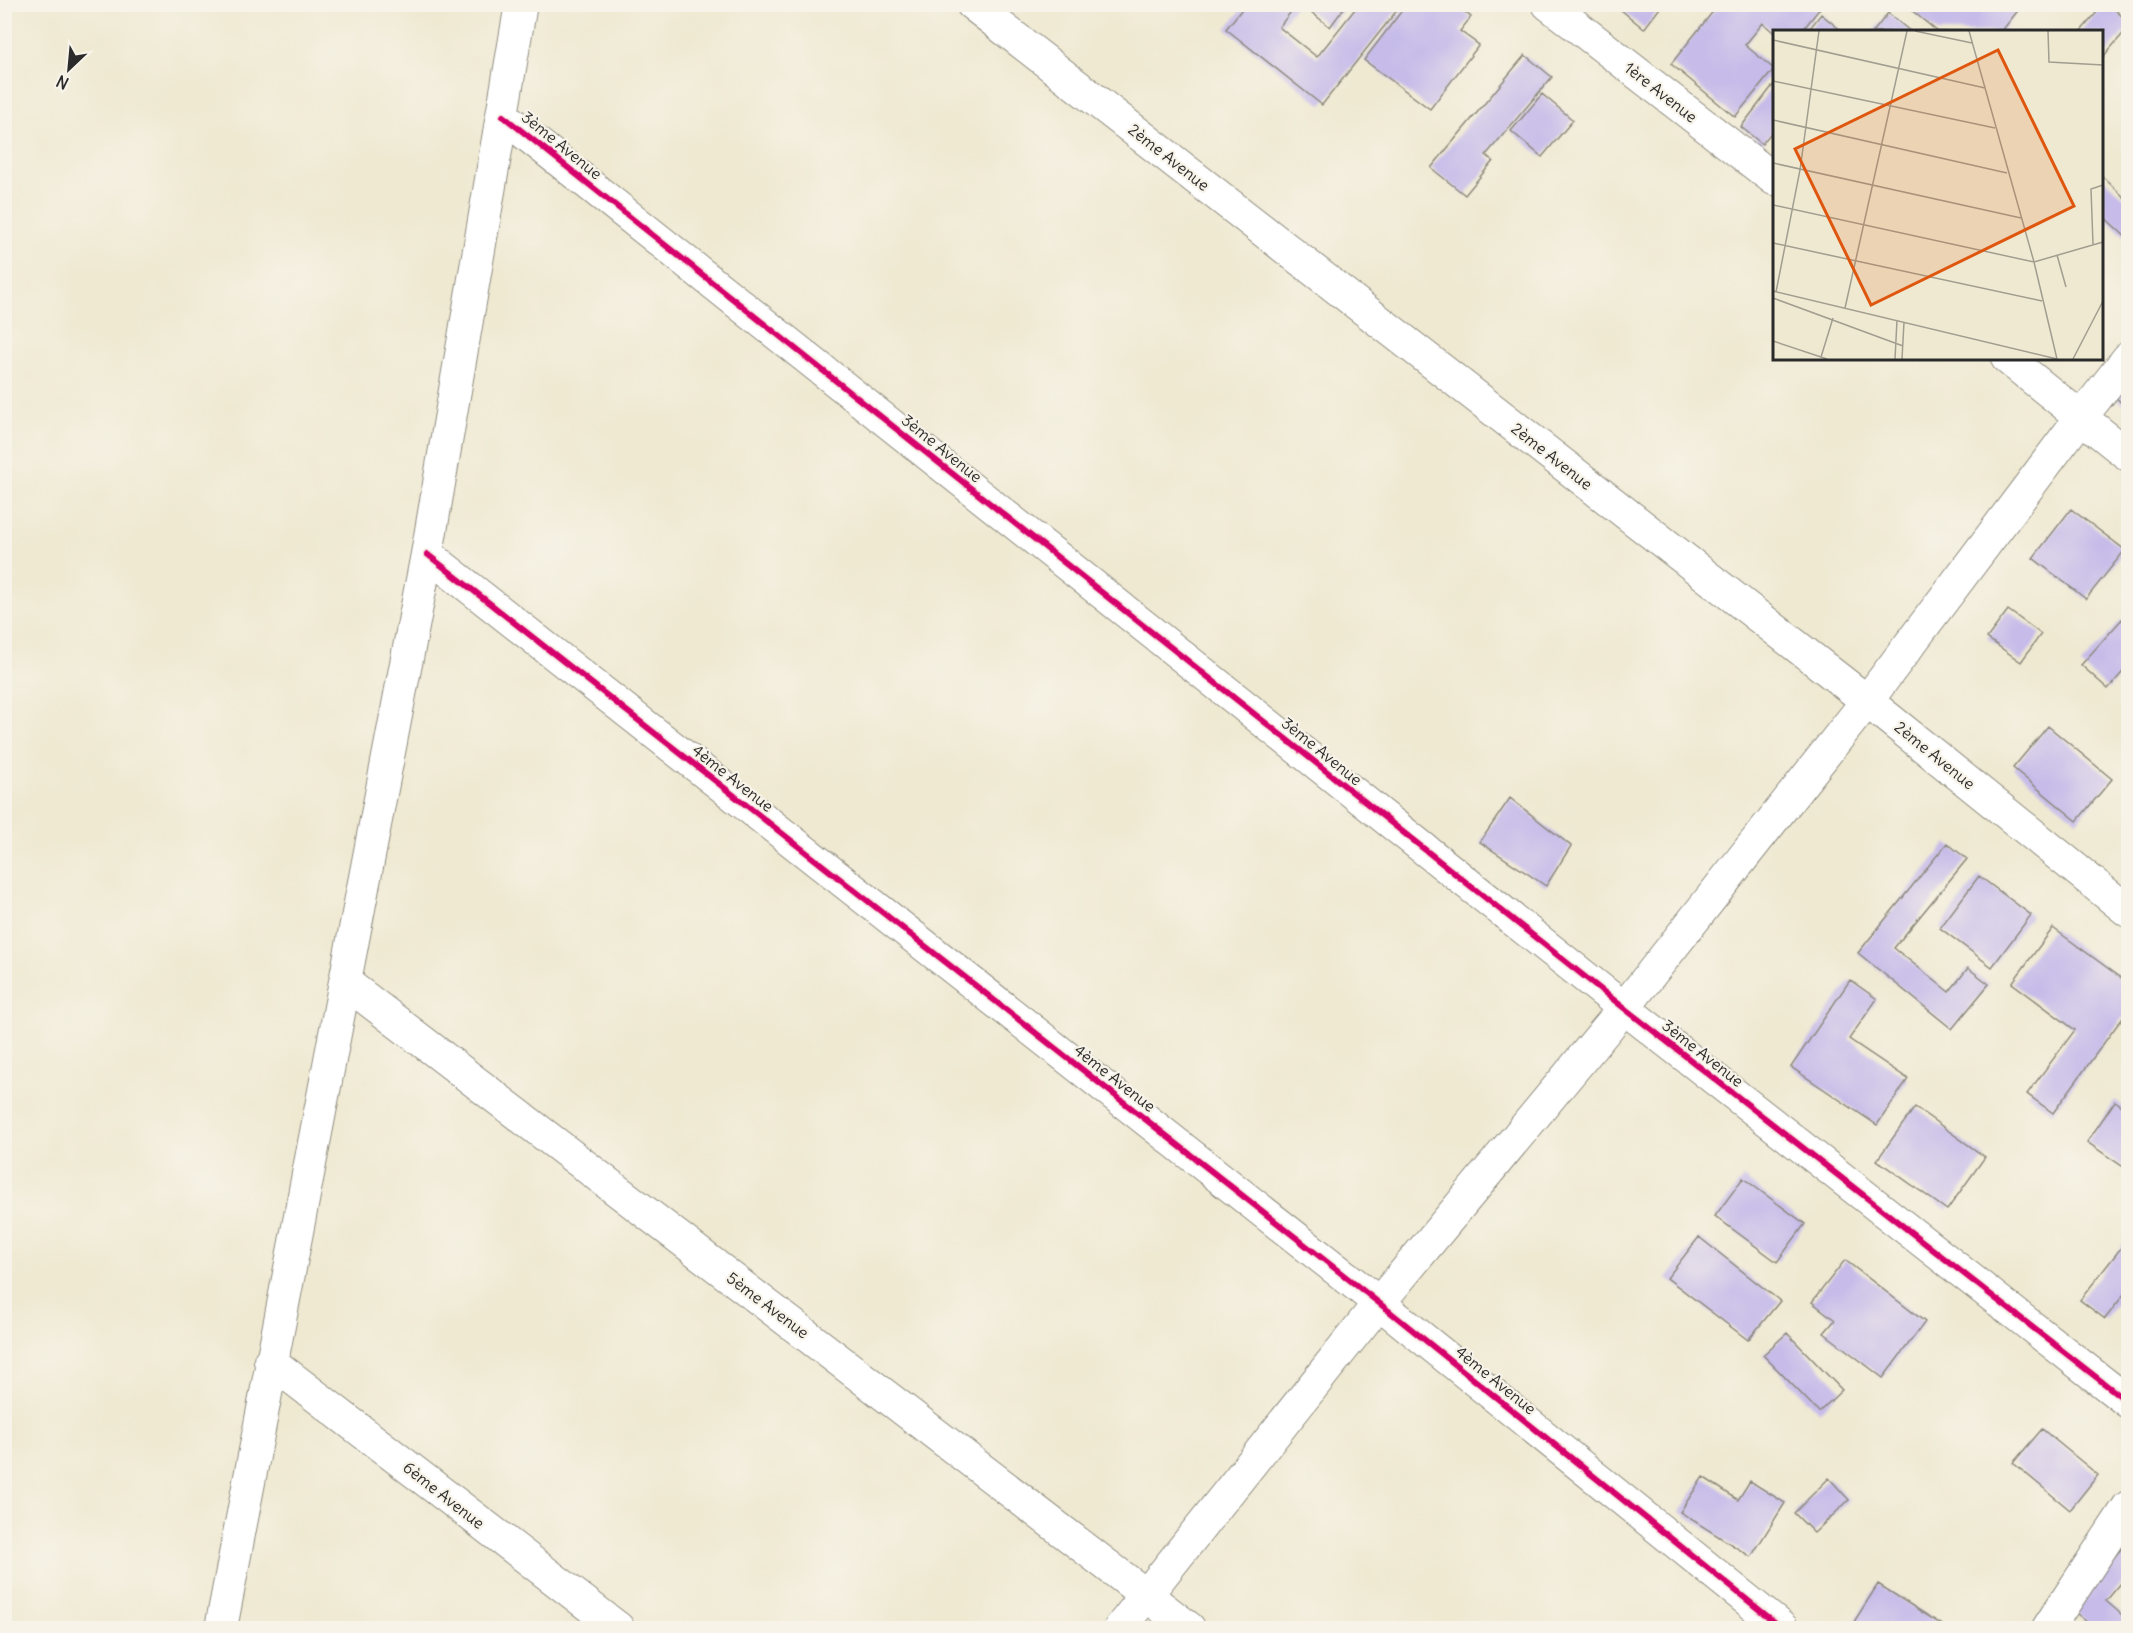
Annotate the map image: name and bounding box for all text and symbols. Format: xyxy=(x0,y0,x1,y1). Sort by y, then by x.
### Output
inset map xyxy=(1773,30,2103,360)
north arrow xyxy=(39,39,99,99)
street label: 1ère Avenue xyxy=(1621,57,1701,127)
text: N xyxy=(53,71,72,94)
street label: 3ème Avenue xyxy=(518,106,606,184)
street label: 2ème Avenue xyxy=(1124,119,1214,195)
street label: 3ème Avenue xyxy=(898,409,986,487)
street label: 2ème Avenue xyxy=(1507,418,1597,494)
street label: 3ème Avenue xyxy=(1278,712,1366,790)
street label: 2ème Avenue xyxy=(1891,717,1979,793)
street label: 4ème Avenue xyxy=(688,740,778,816)
street label: 3ème Avenue xyxy=(1658,1015,1748,1091)
street label: 4ème Avenue xyxy=(1070,1040,1160,1116)
street label: 5ème Avenue xyxy=(723,1268,813,1342)
street label: 4ème Avenue xyxy=(1452,1341,1540,1419)
street label: 6ème Avenue xyxy=(399,1457,489,1533)

